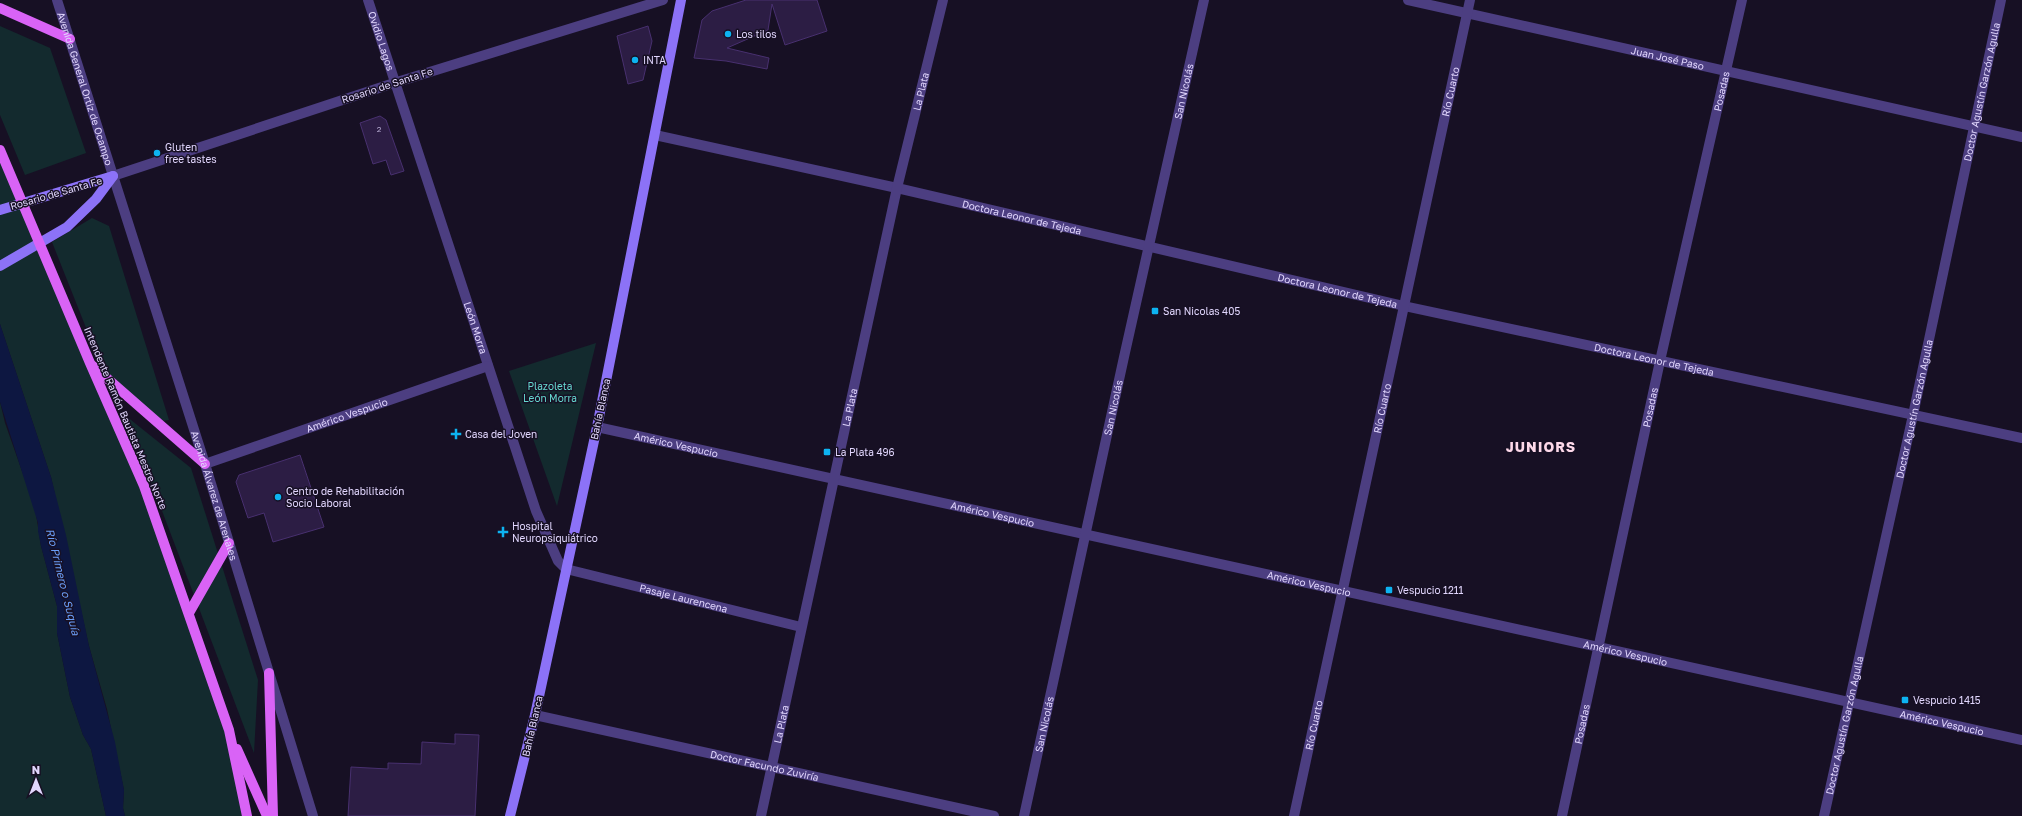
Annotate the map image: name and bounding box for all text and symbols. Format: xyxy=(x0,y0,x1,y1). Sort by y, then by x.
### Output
street label: Avenida General Ortiz de Ocampo xyxy=(55,10,115,167)
street label: Ovidio Lagos xyxy=(366,10,397,72)
street label: Doctor Agustín Garzón Agulla xyxy=(1961,21,2002,163)
place label: Los tilos xyxy=(736,28,776,40)
marker: Los tilos xyxy=(723,29,733,39)
street label: Juan José Paso xyxy=(1630,44,1705,72)
place label: INTA xyxy=(643,54,666,66)
marker: INTA xyxy=(630,55,640,65)
street label: San Nicolás xyxy=(1171,62,1196,120)
street label: Rosario de Santa Fe xyxy=(340,65,434,105)
street label: Río Cuarto xyxy=(1439,66,1461,118)
street label: Posadas xyxy=(1711,70,1732,112)
street label: La Plata xyxy=(910,71,931,112)
house number: 2 xyxy=(377,124,382,134)
place label: Gluten free tastes xyxy=(165,141,217,165)
marker: Gluten free tastes xyxy=(152,148,162,158)
street label: Rosario de Santa Fe xyxy=(9,174,104,212)
street label: Doctora Leonor de Tejeda xyxy=(961,197,1083,237)
street label: Doctora Leonor de Tejeda xyxy=(1277,271,1398,310)
street label: León Morra xyxy=(462,300,490,355)
place label: San Nicolas 405 xyxy=(1163,305,1240,317)
marker: San Nicolas 405 xyxy=(1150,306,1160,316)
street label: Intendente Ramón Bautista Mestre Norte xyxy=(82,325,170,511)
street label: Doctor Agustín Garzón Agulla xyxy=(1893,338,1935,479)
street label: Doctora Leonor de Tejeda xyxy=(1593,341,1715,378)
street label: Bahía Blanca xyxy=(588,377,612,441)
street label: San Nicolás xyxy=(1101,379,1125,437)
park label: Plazoleta León Morra xyxy=(523,380,577,404)
street label: Río Cuarto xyxy=(1371,382,1393,434)
street label: Posadas xyxy=(1640,386,1660,428)
street label: La Plata xyxy=(839,387,859,428)
street label: Américo Vespucio xyxy=(304,395,389,435)
marker: Casa del Joven xyxy=(450,428,462,440)
place label: Casa del Joven xyxy=(465,428,537,440)
street label: Avenida Álvarez de Arenales xyxy=(189,429,240,562)
street label: Américo Vespucio xyxy=(633,429,719,459)
district label: JUNIORS xyxy=(1506,438,1576,455)
place label: La Plata 496 xyxy=(835,446,895,458)
marker: La Plata 496 xyxy=(822,447,832,457)
place label: Centro de Rehabilitación Socio Laboral xyxy=(286,485,404,509)
marker: Centro de Rehabilitación Socio Laboral xyxy=(273,492,283,502)
street label: Américo Vespucio xyxy=(950,499,1036,529)
place label: Hospital Neuropsiquiátrico xyxy=(512,520,598,544)
marker: Hospital Neuropsiquiátrico xyxy=(497,526,509,538)
water label: Río Primero o Suquía xyxy=(43,527,83,638)
street label: Américo Vespucio xyxy=(1266,568,1352,598)
street label: Pasaje Laurencena xyxy=(638,581,729,615)
place label: Vespucio 1211 xyxy=(1397,584,1464,596)
marker: Vespucio 1211 xyxy=(1384,585,1394,595)
street label: Américo Vespucio xyxy=(1582,638,1669,668)
street label: Doctor Agustín Garzón Agulla xyxy=(1823,655,1865,796)
street label: Bahía Blanca xyxy=(519,694,545,758)
place label: Vespucio 1415 xyxy=(1913,694,1981,706)
street label: San Nicolás xyxy=(1032,695,1056,753)
marker: Vespucio 1415 xyxy=(1900,695,1910,705)
street label: Río Cuarto xyxy=(1302,699,1325,751)
street label: Posadas xyxy=(1572,703,1592,745)
street label: La Plata xyxy=(771,704,791,744)
street label: Américo Vespucio xyxy=(1899,707,1985,737)
street label: Doctor Facundo Zuviría xyxy=(709,748,820,783)
north arrow xyxy=(16,760,56,800)
text: N xyxy=(32,763,40,776)

